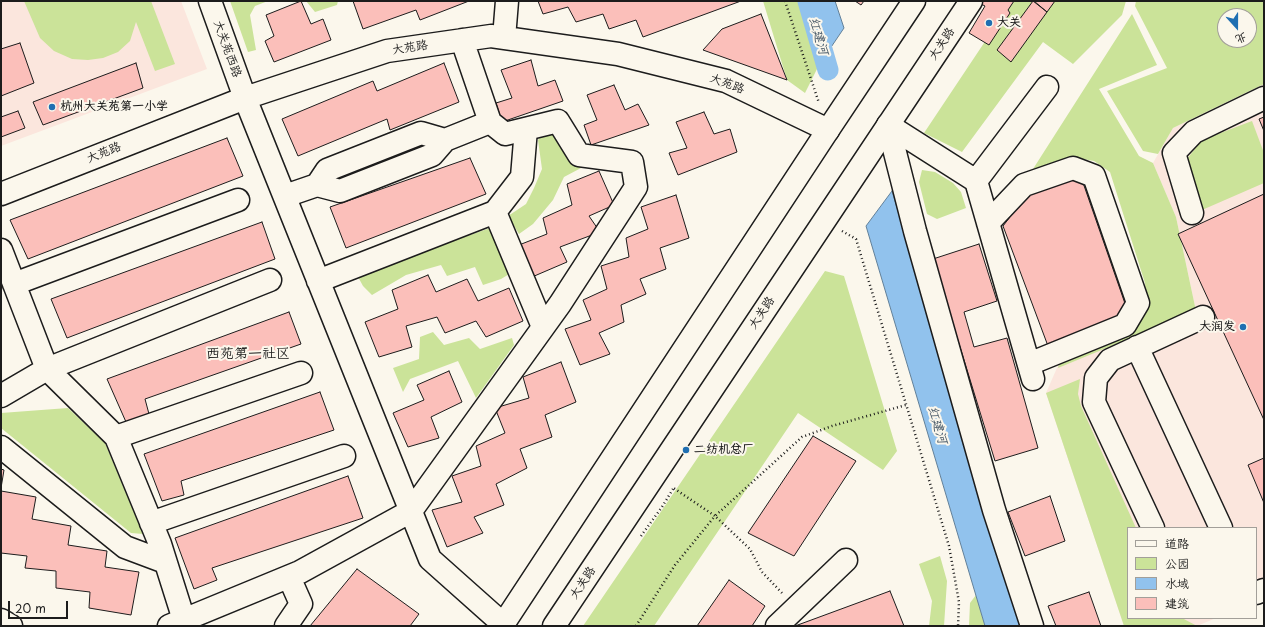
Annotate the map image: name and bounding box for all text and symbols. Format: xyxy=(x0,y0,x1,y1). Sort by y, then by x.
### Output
north arrow xyxy=(1217,8,1257,48)
water label: 红建河 xyxy=(805,15,831,57)
place label: 大关 xyxy=(997,16,1021,30)
street label: 大关苑西路 xyxy=(210,18,244,80)
marker: 大关 xyxy=(984,18,994,28)
street label: 大关路 xyxy=(926,25,958,63)
text: 北 xyxy=(1233,29,1249,49)
street label: 大苑路 xyxy=(391,38,429,58)
street label: 大苑路 xyxy=(708,71,746,97)
place label: 杭州大关苑第一小学 xyxy=(60,100,168,114)
marker: 杭州大关苑第一小学 xyxy=(47,102,57,112)
street label: 大苑路 xyxy=(85,140,123,166)
street label: 大关路 xyxy=(746,294,778,332)
place label: 大润发 xyxy=(1199,320,1235,334)
marker: 大润发 xyxy=(1238,322,1248,332)
district label: 西苑第一社区 xyxy=(206,346,290,362)
water label: 红建河 xyxy=(924,404,950,446)
place label: 二纺机总厂 xyxy=(694,443,754,457)
marker: 二纺机总厂 xyxy=(681,445,691,455)
legend xyxy=(1127,527,1257,619)
text: 道路 xyxy=(1165,534,1189,552)
text: 公园 xyxy=(1165,554,1189,572)
street label: 大关路 xyxy=(567,564,599,602)
text: 水域 xyxy=(1165,574,1189,592)
scale bar xyxy=(10,593,70,619)
text: 建筑 xyxy=(1165,594,1189,612)
text: 20 m xyxy=(15,599,46,617)

